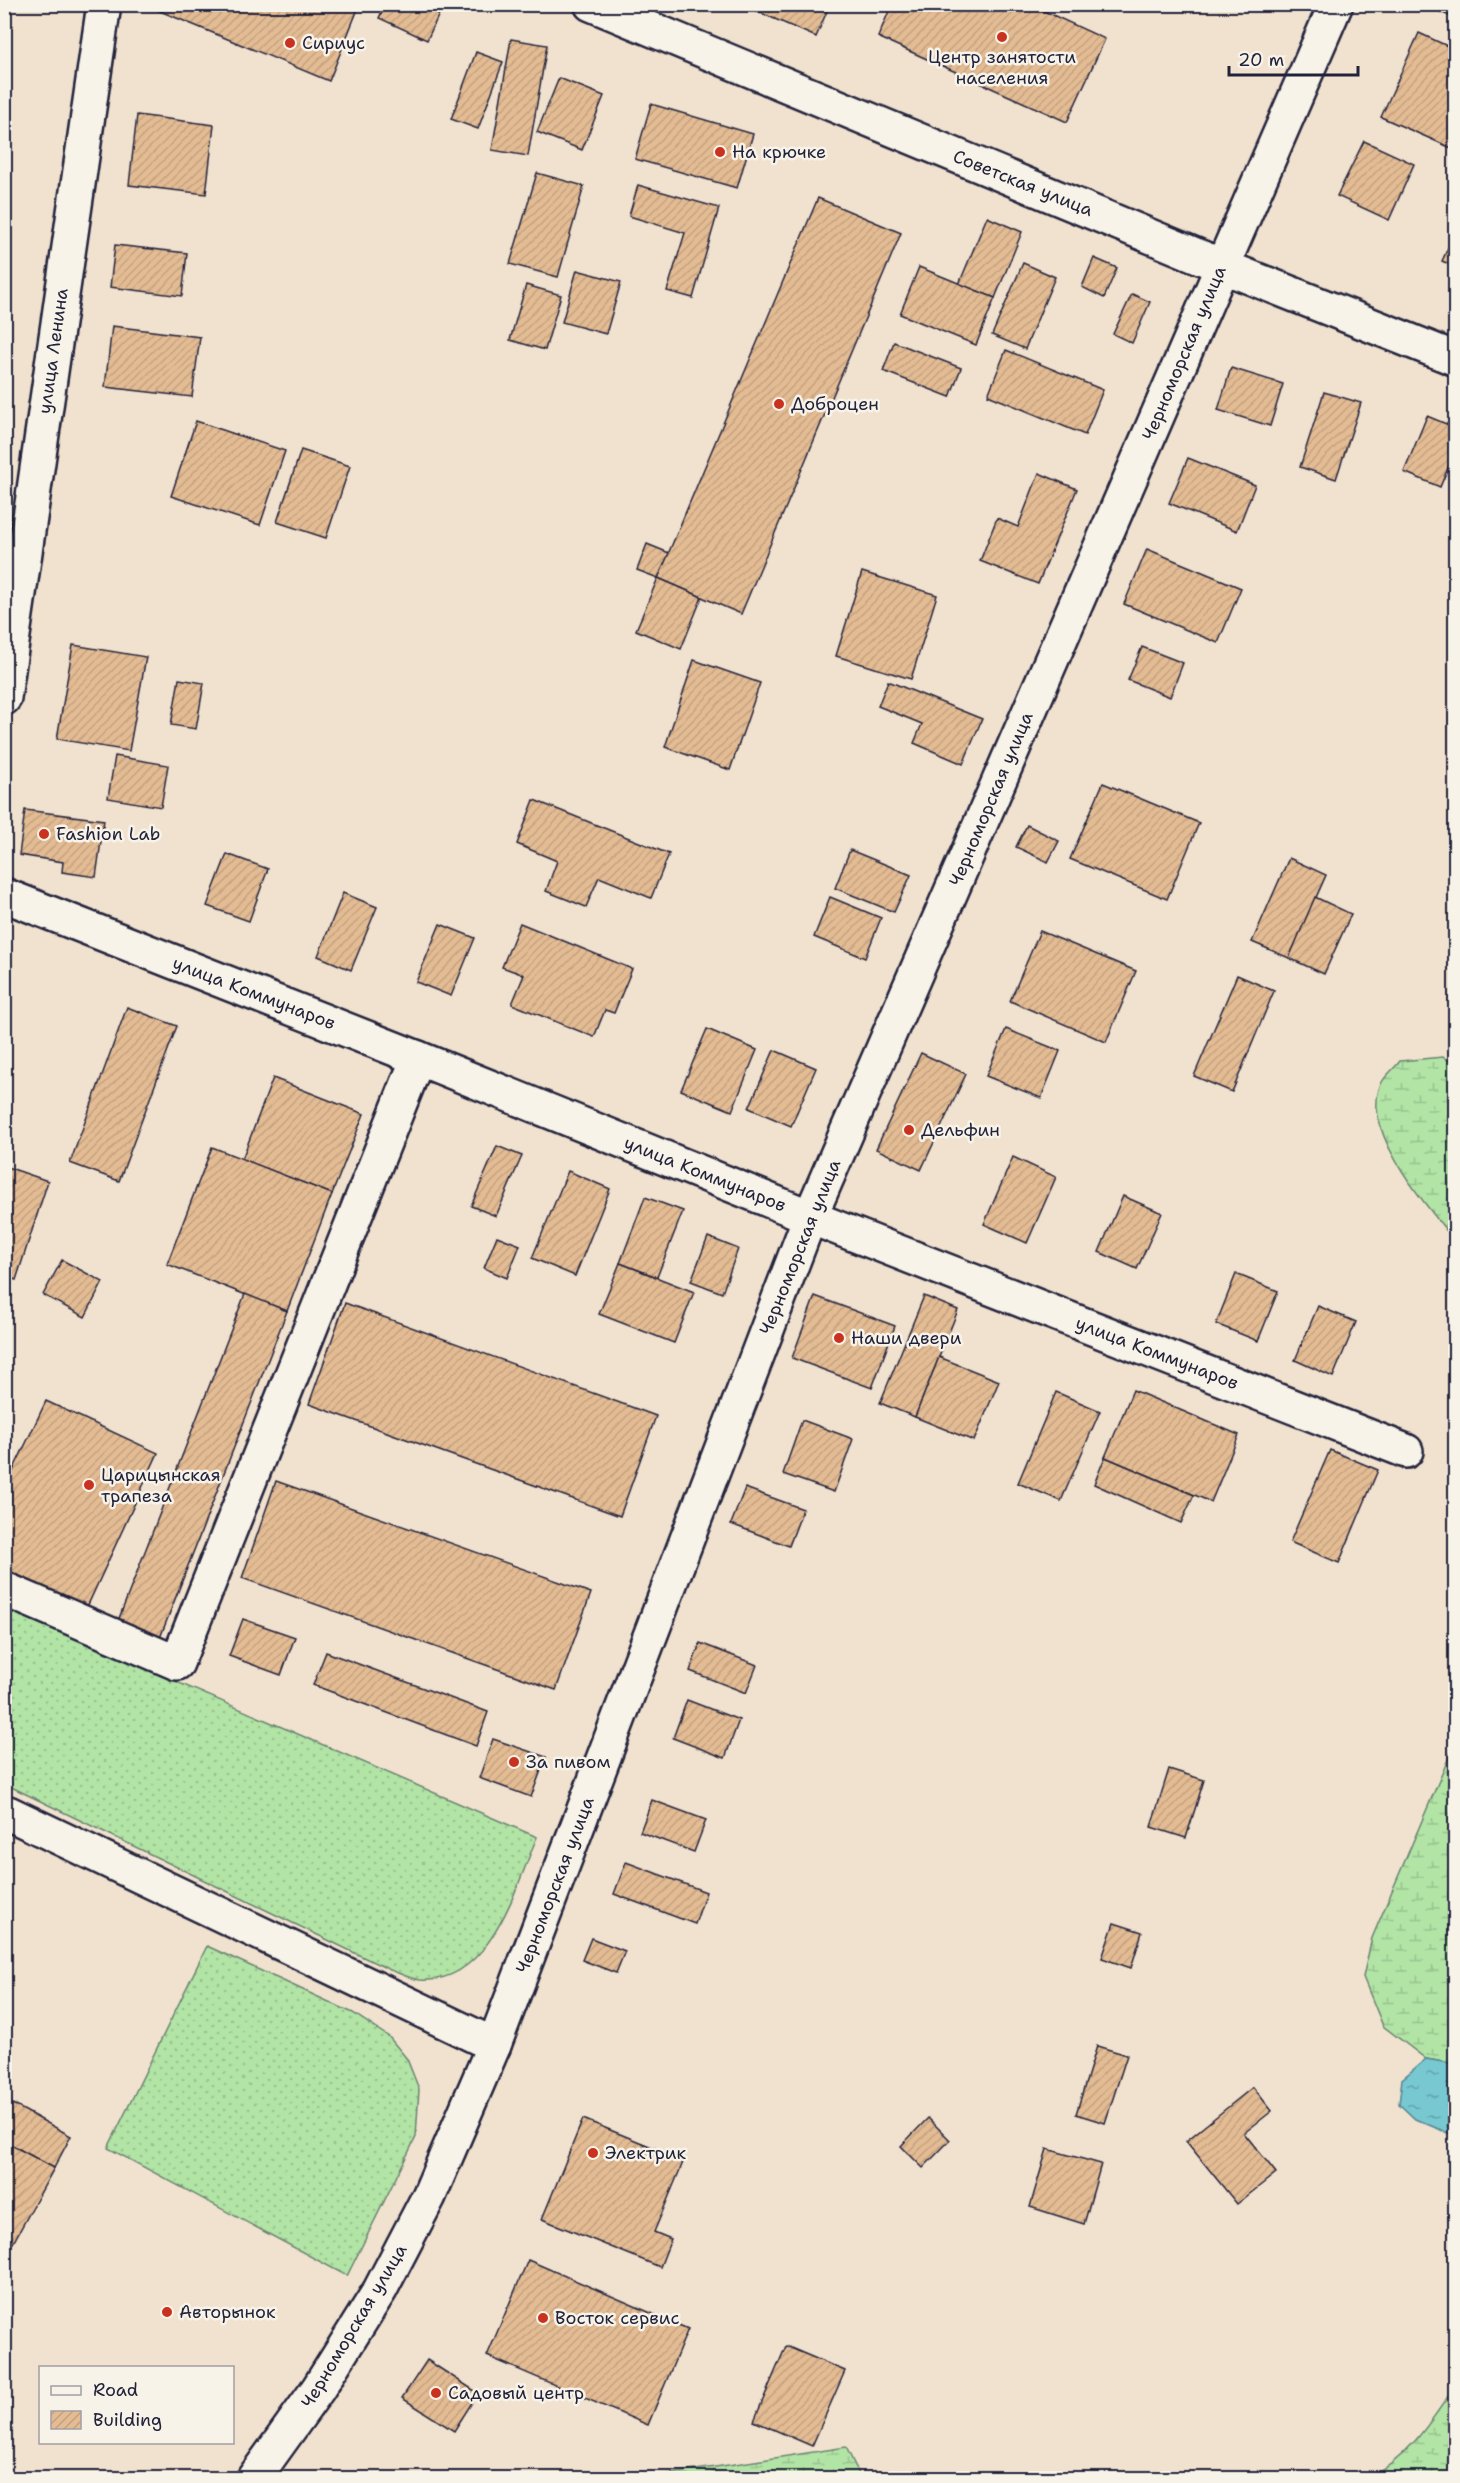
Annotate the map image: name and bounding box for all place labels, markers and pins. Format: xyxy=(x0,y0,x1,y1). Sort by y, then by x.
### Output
marker: Центр занятости населения xyxy=(995,30,1009,44)
place label: Сириус xyxy=(302,31,365,55)
marker: Сириус xyxy=(283,36,297,50)
place label: Центр занятости населения xyxy=(928,45,1076,90)
place label: На крючке xyxy=(732,140,826,164)
marker: На крючке xyxy=(713,145,727,159)
place label: Доброцен xyxy=(791,392,879,416)
marker: Доброцен xyxy=(772,397,786,411)
place label: Fashion Lab xyxy=(56,822,160,846)
marker: Fashion Lab xyxy=(37,827,51,841)
place label: Дельфин xyxy=(921,1118,1000,1142)
marker: Дельфин xyxy=(902,1123,916,1137)
place label: Наши двери xyxy=(851,1326,962,1350)
marker: Наши двери xyxy=(832,1331,846,1345)
place label: Царицынская трапеза xyxy=(101,1463,221,1508)
marker: Царицынская трапеза xyxy=(82,1478,96,1492)
place label: За пивом xyxy=(526,1750,610,1774)
marker: За пивом xyxy=(507,1755,521,1769)
place label: Электрик xyxy=(605,2141,687,2165)
marker: Электрик xyxy=(586,2146,600,2160)
place label: Авторынок xyxy=(179,2300,276,2324)
marker: Авторынок xyxy=(160,2305,174,2319)
place label: Восток сервис xyxy=(555,2306,679,2330)
marker: Восток сервис xyxy=(536,2311,550,2325)
place label: Садовый центр xyxy=(448,2381,584,2405)
marker: Садовый центр xyxy=(429,2386,443,2400)

